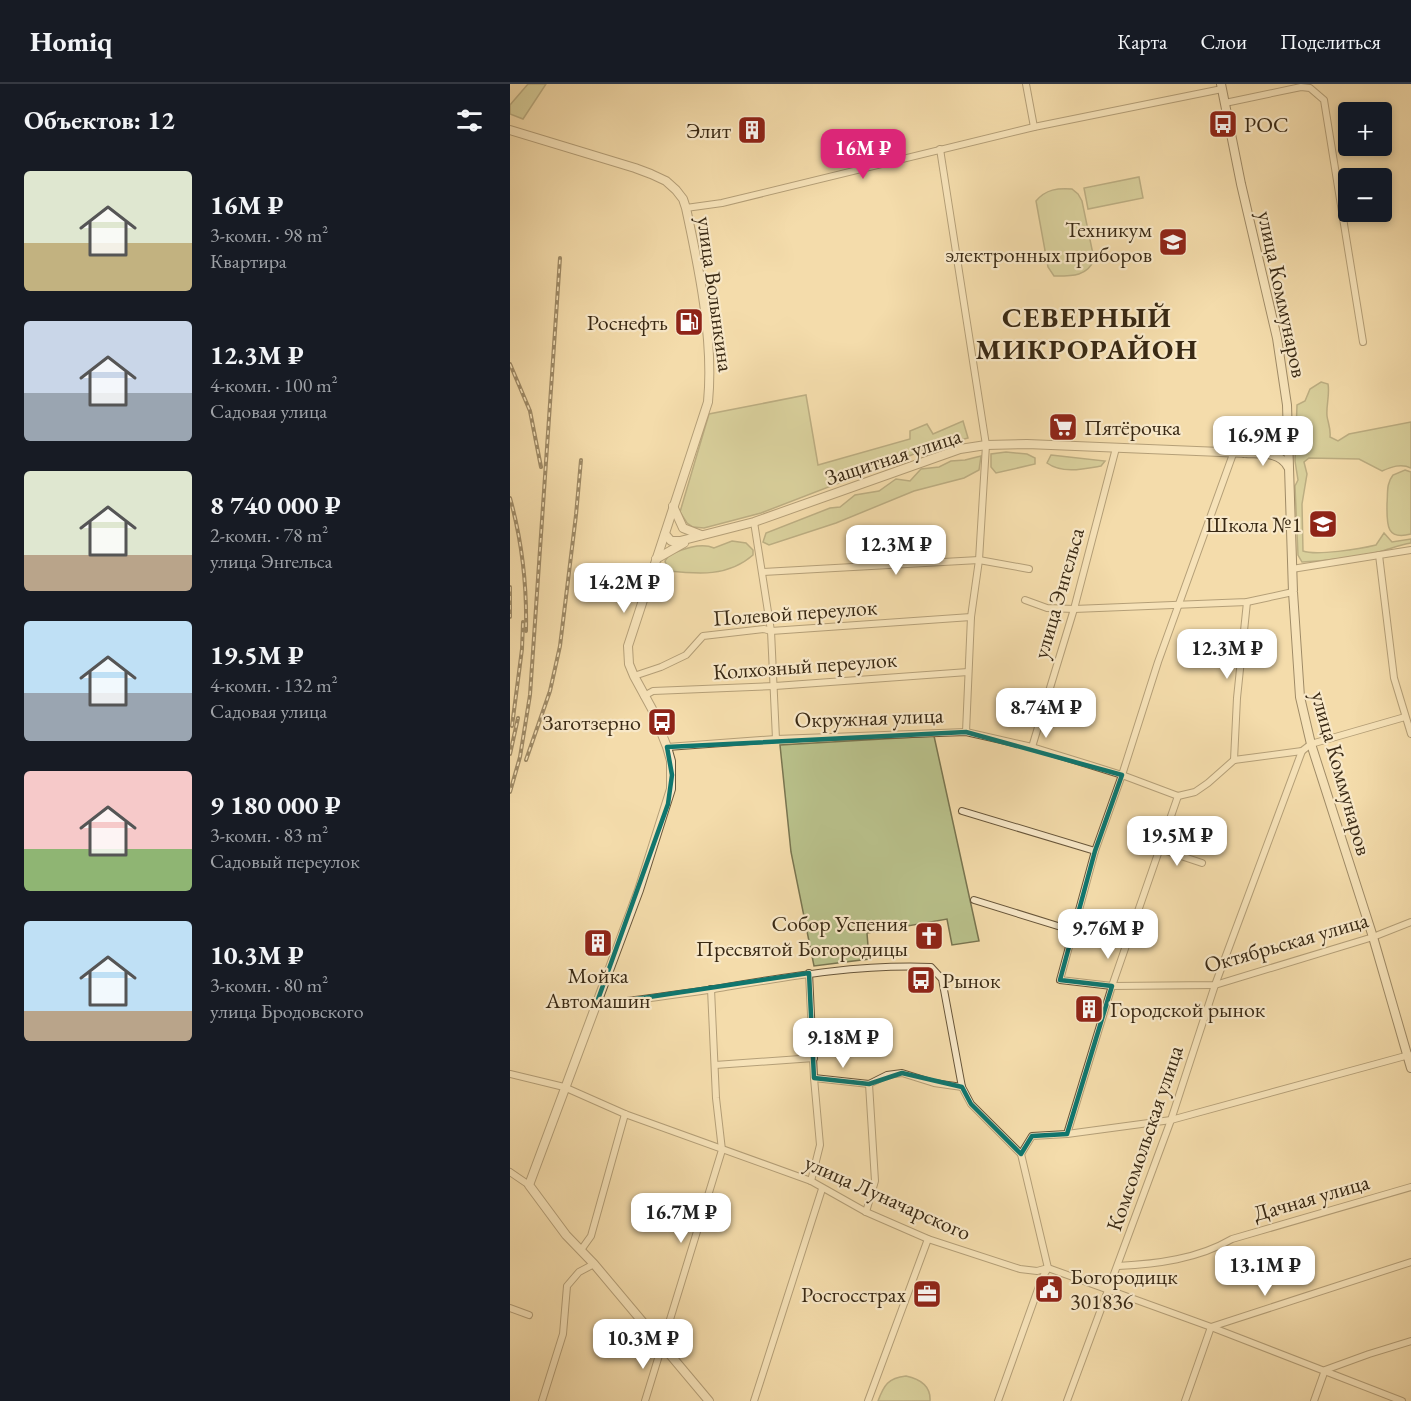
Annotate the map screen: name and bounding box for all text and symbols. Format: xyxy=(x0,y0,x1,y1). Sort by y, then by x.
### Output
text: Homiq xyxy=(30,23,112,59)
text: Карта xyxy=(1117,28,1167,55)
text: Слои xyxy=(1200,28,1247,55)
text: Поделиться xyxy=(1280,28,1381,55)
map controls xyxy=(1338,102,1392,222)
button: + xyxy=(1338,102,1392,156)
text: Объектов: 12 xyxy=(24,103,175,137)
icon: filters xyxy=(453,104,486,137)
bus stop icon: РОС xyxy=(1207,108,1239,140)
place label: РОС xyxy=(1244,110,1289,139)
building icon: Элит xyxy=(736,114,768,146)
place label: Элит xyxy=(686,116,731,145)
pin: 16M ₽ xyxy=(821,129,905,180)
text: 16M ₽ xyxy=(835,135,891,161)
button: − xyxy=(1338,168,1392,222)
text: 16M ₽ xyxy=(210,188,284,222)
icon: home xyxy=(72,195,144,267)
street label: улица Коммунаров xyxy=(1251,208,1314,380)
street label: улица Волынкина xyxy=(690,214,741,374)
place label: Техникум электронных приборов xyxy=(945,215,1152,269)
text: 3-комн. · 98 m² xyxy=(210,222,328,248)
school or university icon: Техникум электронных приборов xyxy=(1157,226,1189,258)
text: Квартира xyxy=(210,248,287,274)
district label: СЕВЕРНЫЙ МИКРОРАЙОН xyxy=(975,299,1199,367)
fuel station icon: Роснефть xyxy=(673,306,705,338)
place label: Роснефть xyxy=(587,308,668,337)
text: 12.3M ₽ xyxy=(210,338,304,372)
icon: home xyxy=(72,345,144,417)
text: 4-комн. · 100 m² xyxy=(210,372,338,398)
text: Садовая улица xyxy=(210,398,327,424)
supermarket icon: Пятёрочка xyxy=(1047,411,1079,443)
place label: Пятёрочка xyxy=(1084,413,1181,442)
pin: 16.9M ₽ xyxy=(1208,416,1318,467)
street label: Защитная улица xyxy=(821,421,965,492)
text: 16.9M ₽ xyxy=(1227,422,1299,448)
text: 8 740 000 ₽ xyxy=(210,488,341,522)
icon: home xyxy=(72,495,144,567)
school or university icon: Школа №1 xyxy=(1307,508,1339,540)
place label: Школа №1 xyxy=(1205,510,1302,539)
text: 2-комн. · 78 m² xyxy=(210,522,328,548)
street label: улица Энгельса xyxy=(1026,524,1091,662)
pin: 12.3M ₽ xyxy=(841,525,951,576)
text: 12.3M ₽ xyxy=(860,531,932,557)
text: улица Энгельса xyxy=(210,548,333,574)
pin: 14.2M ₽ xyxy=(569,563,679,614)
text: 14.2M ₽ xyxy=(588,569,660,595)
street label: Полевой переулок xyxy=(712,592,879,633)
pin: 12.3M ₽ xyxy=(1172,629,1282,680)
text: 12.3M ₽ xyxy=(1191,635,1263,661)
text: 19.5M ₽ xyxy=(210,638,304,672)
icon: home xyxy=(72,645,144,717)
street label: Колхозный переулок xyxy=(712,645,899,686)
text: 4-комн. · 132 m² xyxy=(210,672,338,698)
pin: 8.74M ₽ xyxy=(991,688,1101,739)
street label: улица Коммунаров xyxy=(1304,688,1379,859)
text: 8.74M ₽ xyxy=(1010,694,1082,720)
text: Садовая улица xyxy=(210,698,327,724)
street label: Окружная улица xyxy=(794,700,944,735)
bus stop icon: Заготзерно xyxy=(646,706,678,738)
place label: Заготзерно xyxy=(543,708,641,737)
text: 9 180 000 ₽ xyxy=(210,788,341,822)
icon: home xyxy=(72,795,144,867)
pin: 19.5M ₽ xyxy=(1122,816,1232,867)
text: 3-комн. · 83 m² xyxy=(210,822,328,848)
text: 19.5M ₽ xyxy=(1141,822,1213,848)
text: Садовый переулок xyxy=(210,848,360,874)
street label: Октябрьская улица xyxy=(1201,905,1372,980)
place label: Собор Успения Пресвятой Богородицы xyxy=(696,909,908,963)
pin: 9.76M ₽ xyxy=(1053,909,1163,960)
text: 9.76M ₽ xyxy=(1072,915,1144,941)
church icon: Собор Успения Пресвятой Богородицы xyxy=(913,920,945,952)
building icon: Мойка Автомашин xyxy=(582,927,614,959)
text: 10.3M ₽ xyxy=(210,938,304,972)
icon: home xyxy=(72,945,144,1017)
place label: Мойка Автомашин xyxy=(544,961,651,1015)
bus stop icon: Рынок xyxy=(905,964,937,996)
place label: Рынок xyxy=(942,966,1001,995)
text: 3-комн. · 80 m² xyxy=(210,972,328,998)
building icon: Городской рынок xyxy=(1073,993,1105,1025)
place label: Городской рынок xyxy=(1110,995,1266,1024)
text: улица Бродовского xyxy=(210,998,364,1024)
pin: 9.18M ₽ xyxy=(788,1018,898,1069)
text: 9.18M ₽ xyxy=(807,1024,879,1050)
street label: Комсомольская улица xyxy=(1099,1041,1190,1235)
street label: улица Луначарского xyxy=(800,1148,976,1247)
street label: Дачная улица xyxy=(1250,1167,1373,1228)
pin: 16.7M ₽ xyxy=(626,1193,736,1244)
text: 16.7M ₽ xyxy=(645,1199,717,1225)
pin: 13.1M ₽ xyxy=(1210,1246,1320,1297)
text: 13.1M ₽ xyxy=(1229,1252,1301,1278)
place label: Богородицк 301836 xyxy=(1070,1262,1178,1316)
public building icon: Богородицк 301836 xyxy=(1033,1273,1065,1305)
office icon: Росгосстрах xyxy=(911,1278,943,1310)
place label: Росгосстрах xyxy=(801,1280,907,1309)
pin: 10.3M ₽ xyxy=(588,1319,698,1370)
text: 10.3M ₽ xyxy=(607,1325,679,1351)

